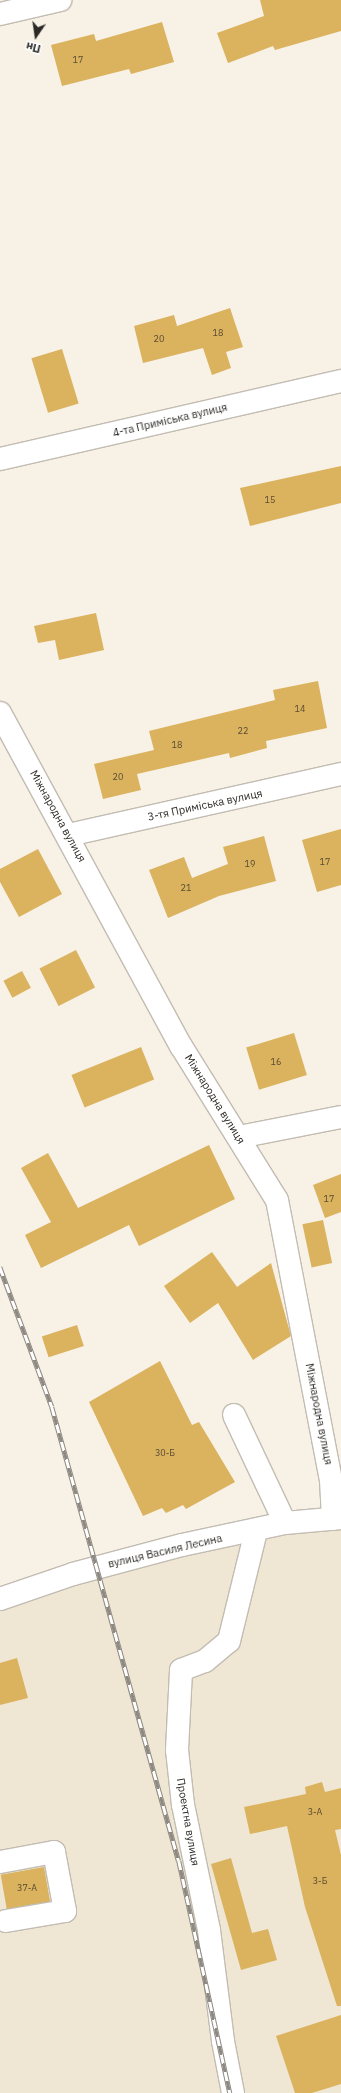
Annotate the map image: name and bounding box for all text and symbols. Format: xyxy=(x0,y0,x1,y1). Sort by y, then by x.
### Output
north arrow xyxy=(16,16,56,56)
text: Пн xyxy=(25,39,42,56)
house number: 17 xyxy=(73,55,83,65)
house number: 18 xyxy=(213,328,223,338)
house number: 20 xyxy=(154,334,164,344)
street label: 4-та Приміська вулиця xyxy=(111,400,229,440)
house number: 15 xyxy=(265,495,275,505)
house number: 14 xyxy=(295,704,305,714)
house number: 22 xyxy=(238,726,248,736)
house number: 18 xyxy=(172,740,182,750)
street label: Міжнародна вулиця xyxy=(27,768,89,864)
house number: 20 xyxy=(113,772,123,782)
street label: 3-тя Приміська вулиця xyxy=(146,786,264,824)
house number: 17 xyxy=(320,857,330,867)
house number: 19 xyxy=(245,859,255,869)
house number: 21 xyxy=(181,883,191,893)
street label: Міжнародна вулиця xyxy=(182,1052,248,1146)
house number: 16 xyxy=(271,1057,281,1067)
house number: 17 xyxy=(324,1194,334,1204)
street label: Міжнародна вулиця xyxy=(303,1362,335,1466)
house number: 30-Б xyxy=(155,1448,175,1458)
street label: вулиця Василя Лесина xyxy=(107,1531,223,1571)
street label: Проектна вулиця xyxy=(174,1777,202,1867)
house number: 3-А xyxy=(308,1807,322,1817)
house number: 3-Б xyxy=(313,1876,327,1886)
house number: 37-А xyxy=(17,1883,37,1893)

